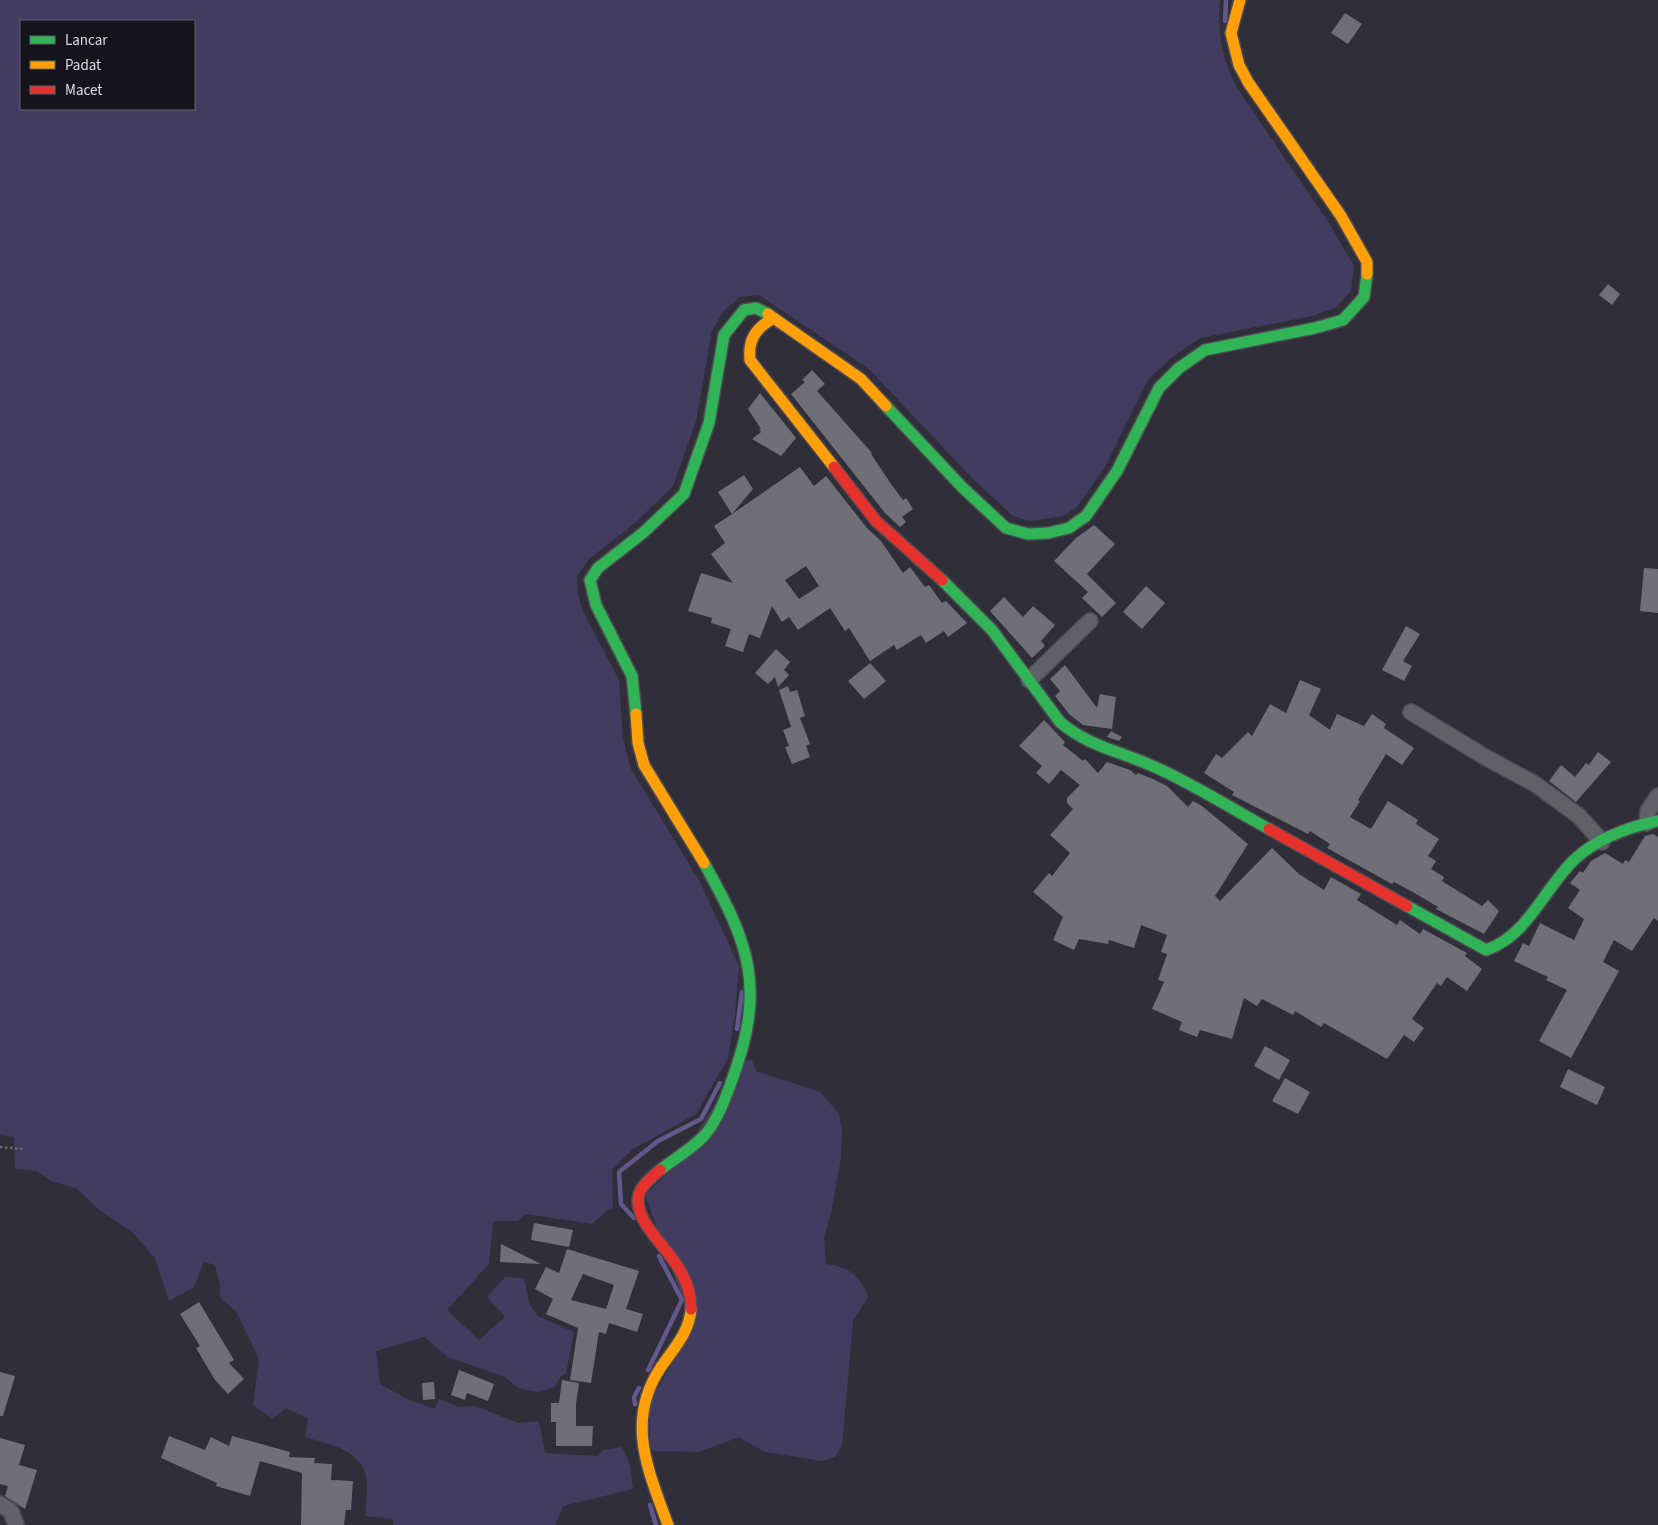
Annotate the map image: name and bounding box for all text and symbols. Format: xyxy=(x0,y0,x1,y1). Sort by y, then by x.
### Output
legend xyxy=(20,20,195,110)
text: Lancar xyxy=(65,30,108,51)
text: Padat xyxy=(65,55,101,76)
text: Macet xyxy=(65,80,102,101)

